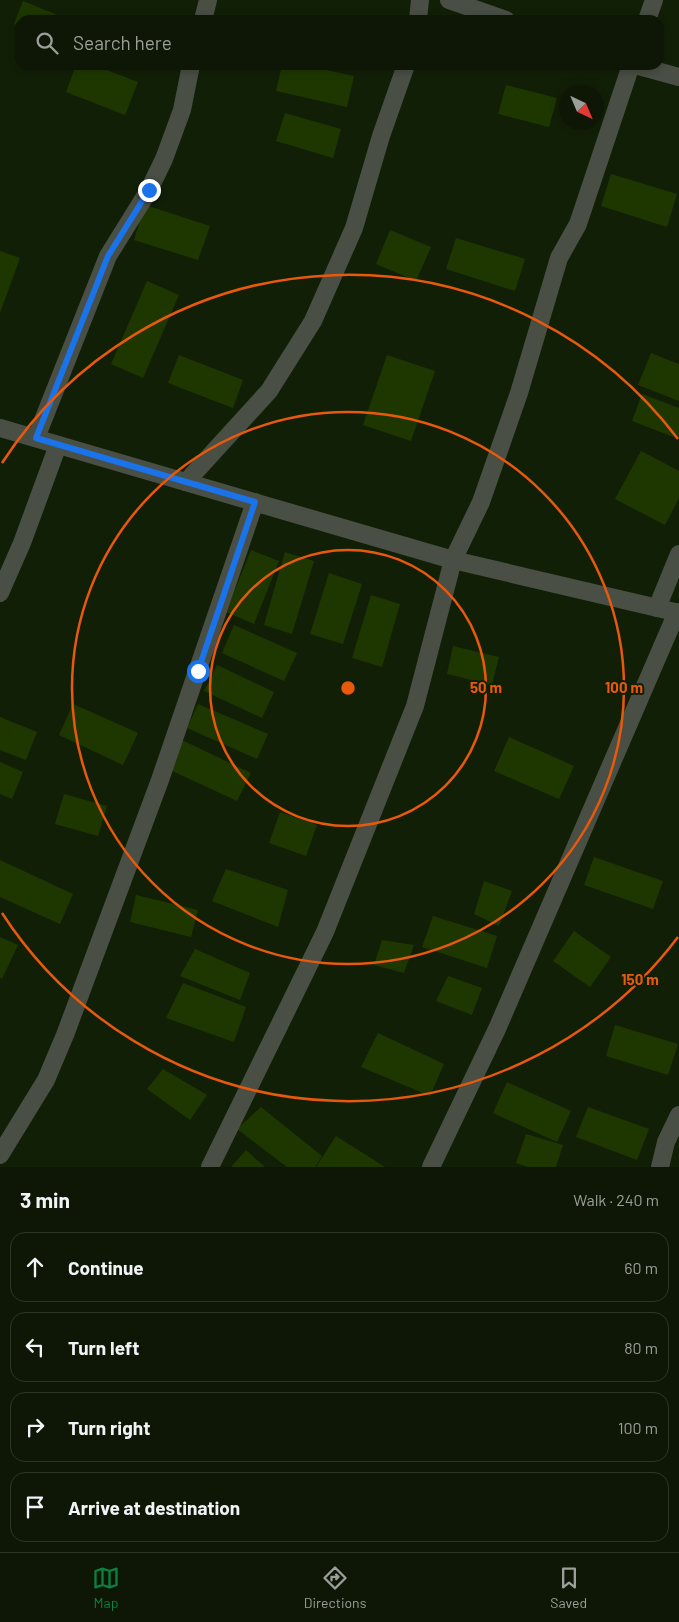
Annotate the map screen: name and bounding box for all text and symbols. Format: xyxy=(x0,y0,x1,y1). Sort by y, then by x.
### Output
search box xyxy=(15,15,664,70)
icon: search xyxy=(33,29,61,57)
text: Search here xyxy=(73,31,172,54)
north arrow xyxy=(559,85,604,130)
route end xyxy=(138,179,161,202)
route start xyxy=(187,660,210,683)
text: 50 m xyxy=(470,678,502,696)
text: 100 m xyxy=(605,678,643,696)
centre of rings xyxy=(339,679,357,697)
text: 150 m xyxy=(621,970,659,988)
text: 3 min xyxy=(20,1187,70,1212)
text: Walk · 240 m xyxy=(573,1190,659,1209)
icon: ahead xyxy=(21,1253,49,1281)
text: Continue xyxy=(68,1256,144,1279)
text: 60 m xyxy=(624,1258,658,1277)
icon: left xyxy=(21,1333,49,1361)
text: Turn left xyxy=(68,1336,139,1359)
text: 80 m xyxy=(624,1338,658,1357)
icon: right xyxy=(21,1413,49,1441)
text: Turn right xyxy=(68,1416,150,1439)
text: 100 m xyxy=(618,1418,658,1437)
icon: arrive xyxy=(21,1493,49,1521)
text: Arrive at destination xyxy=(68,1496,240,1519)
tab: Map xyxy=(92,1564,120,1611)
tab: Directions xyxy=(304,1564,366,1611)
tab: Saved xyxy=(550,1564,587,1611)

